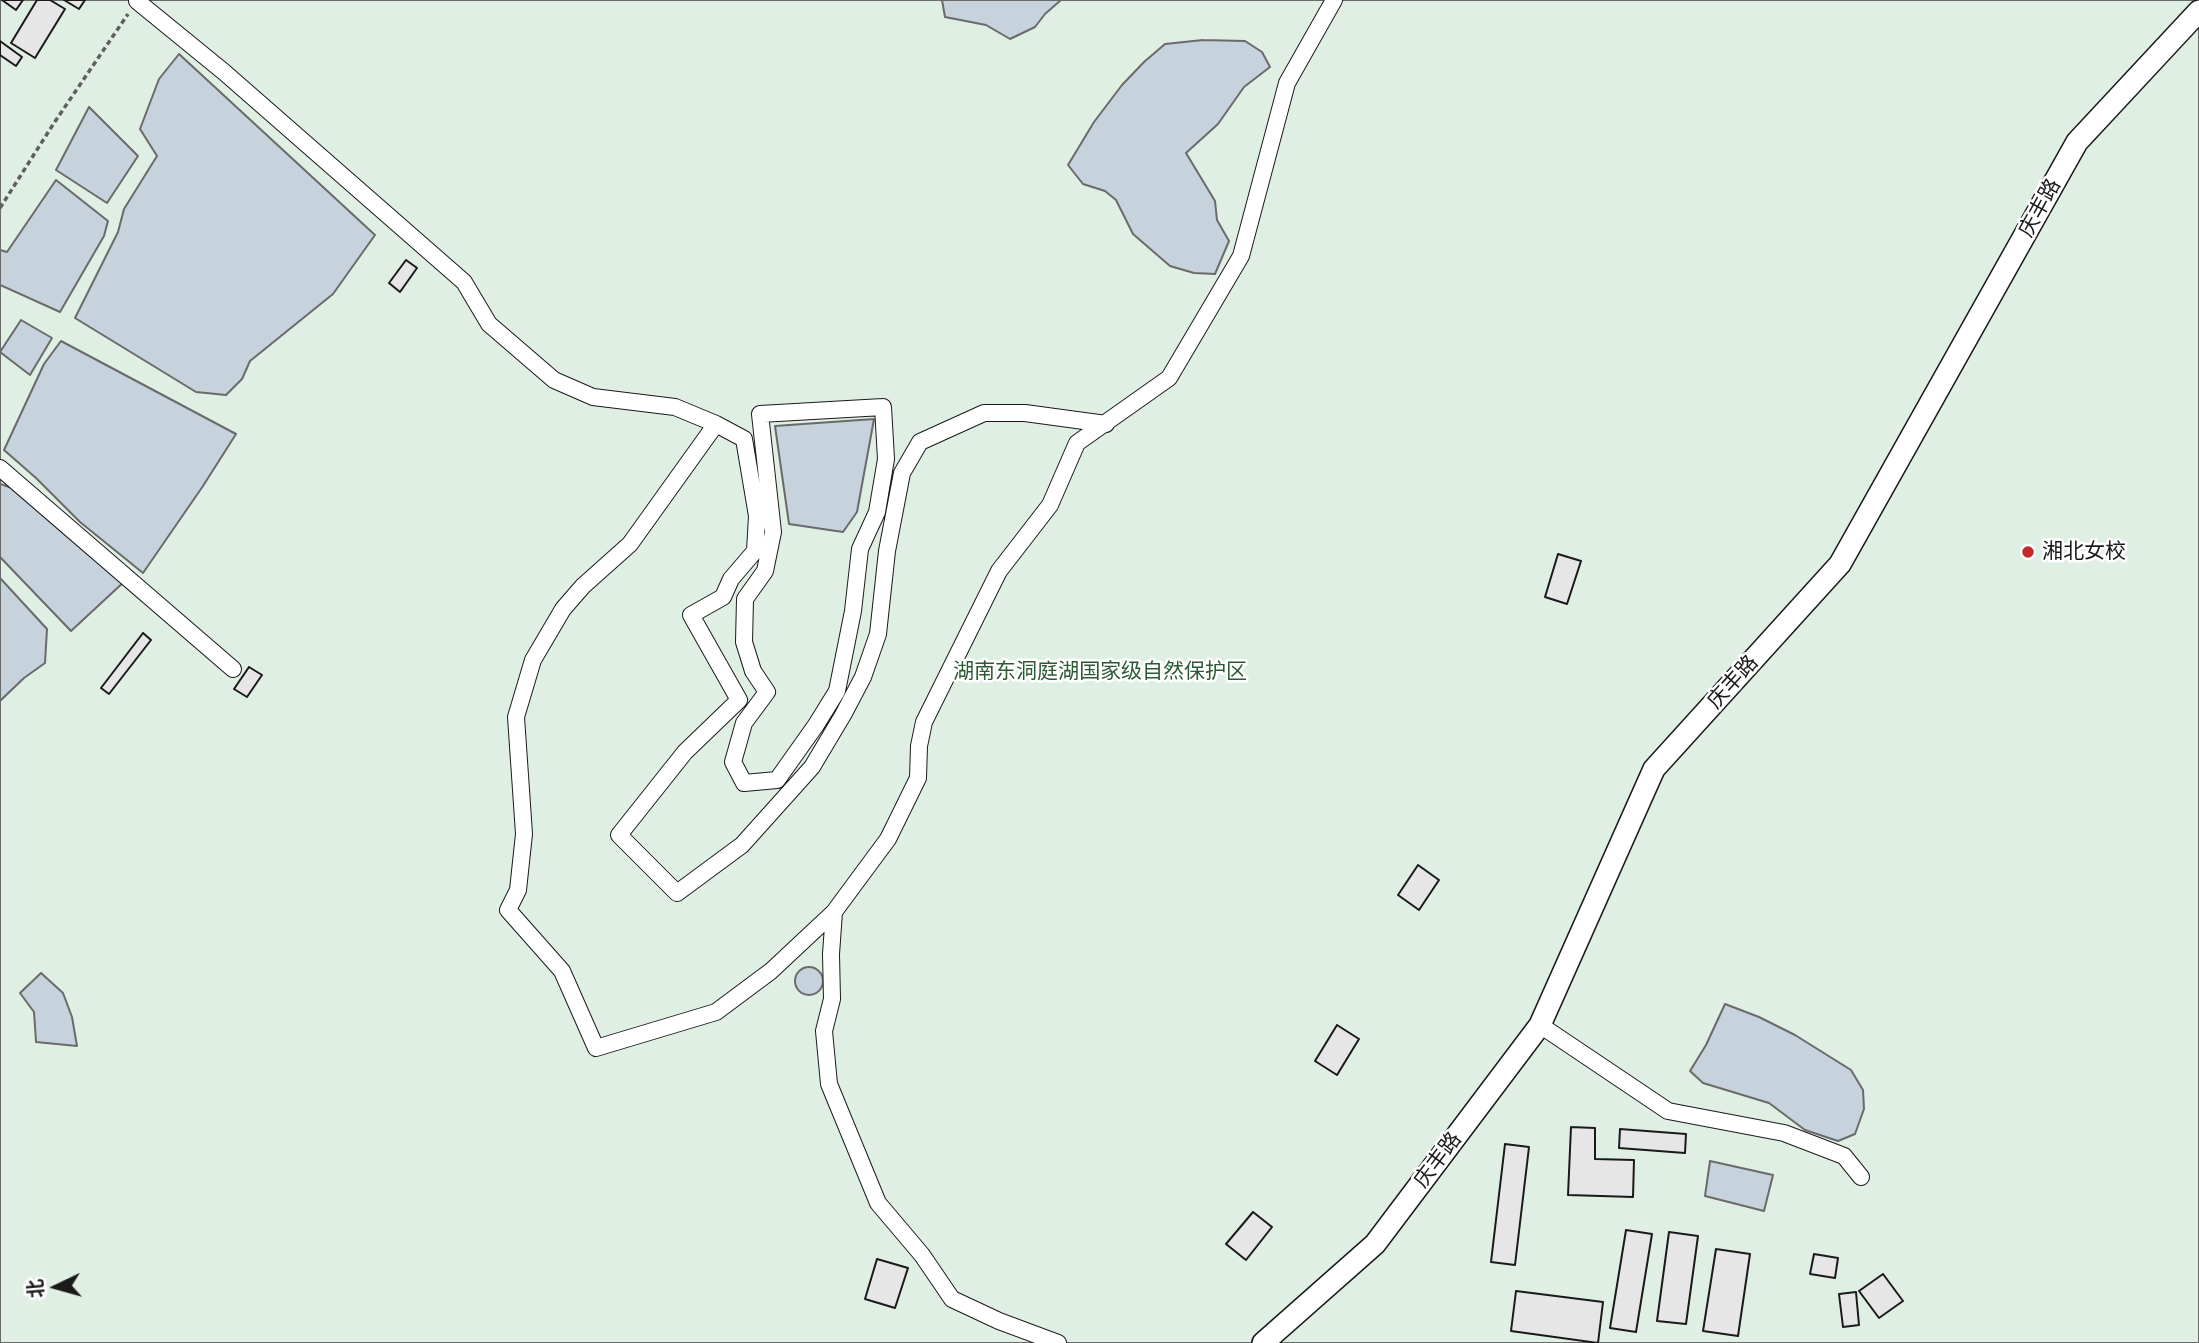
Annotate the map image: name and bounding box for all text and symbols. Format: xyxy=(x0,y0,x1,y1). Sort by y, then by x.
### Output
street label: 庆丰路 xyxy=(2014,174,2066,242)
place label: 湘北女校 xyxy=(2042,539,2126,565)
marker: 湘北女校 xyxy=(2020,544,2036,560)
street label: 庆丰路 xyxy=(1703,650,1763,714)
park label: 湖南东洞庭湖国家级自然保护区 xyxy=(953,659,1247,685)
street label: 庆丰路 xyxy=(1409,1127,1467,1193)
north arrow xyxy=(21,1252,91,1322)
text: 北 xyxy=(22,1278,48,1299)

